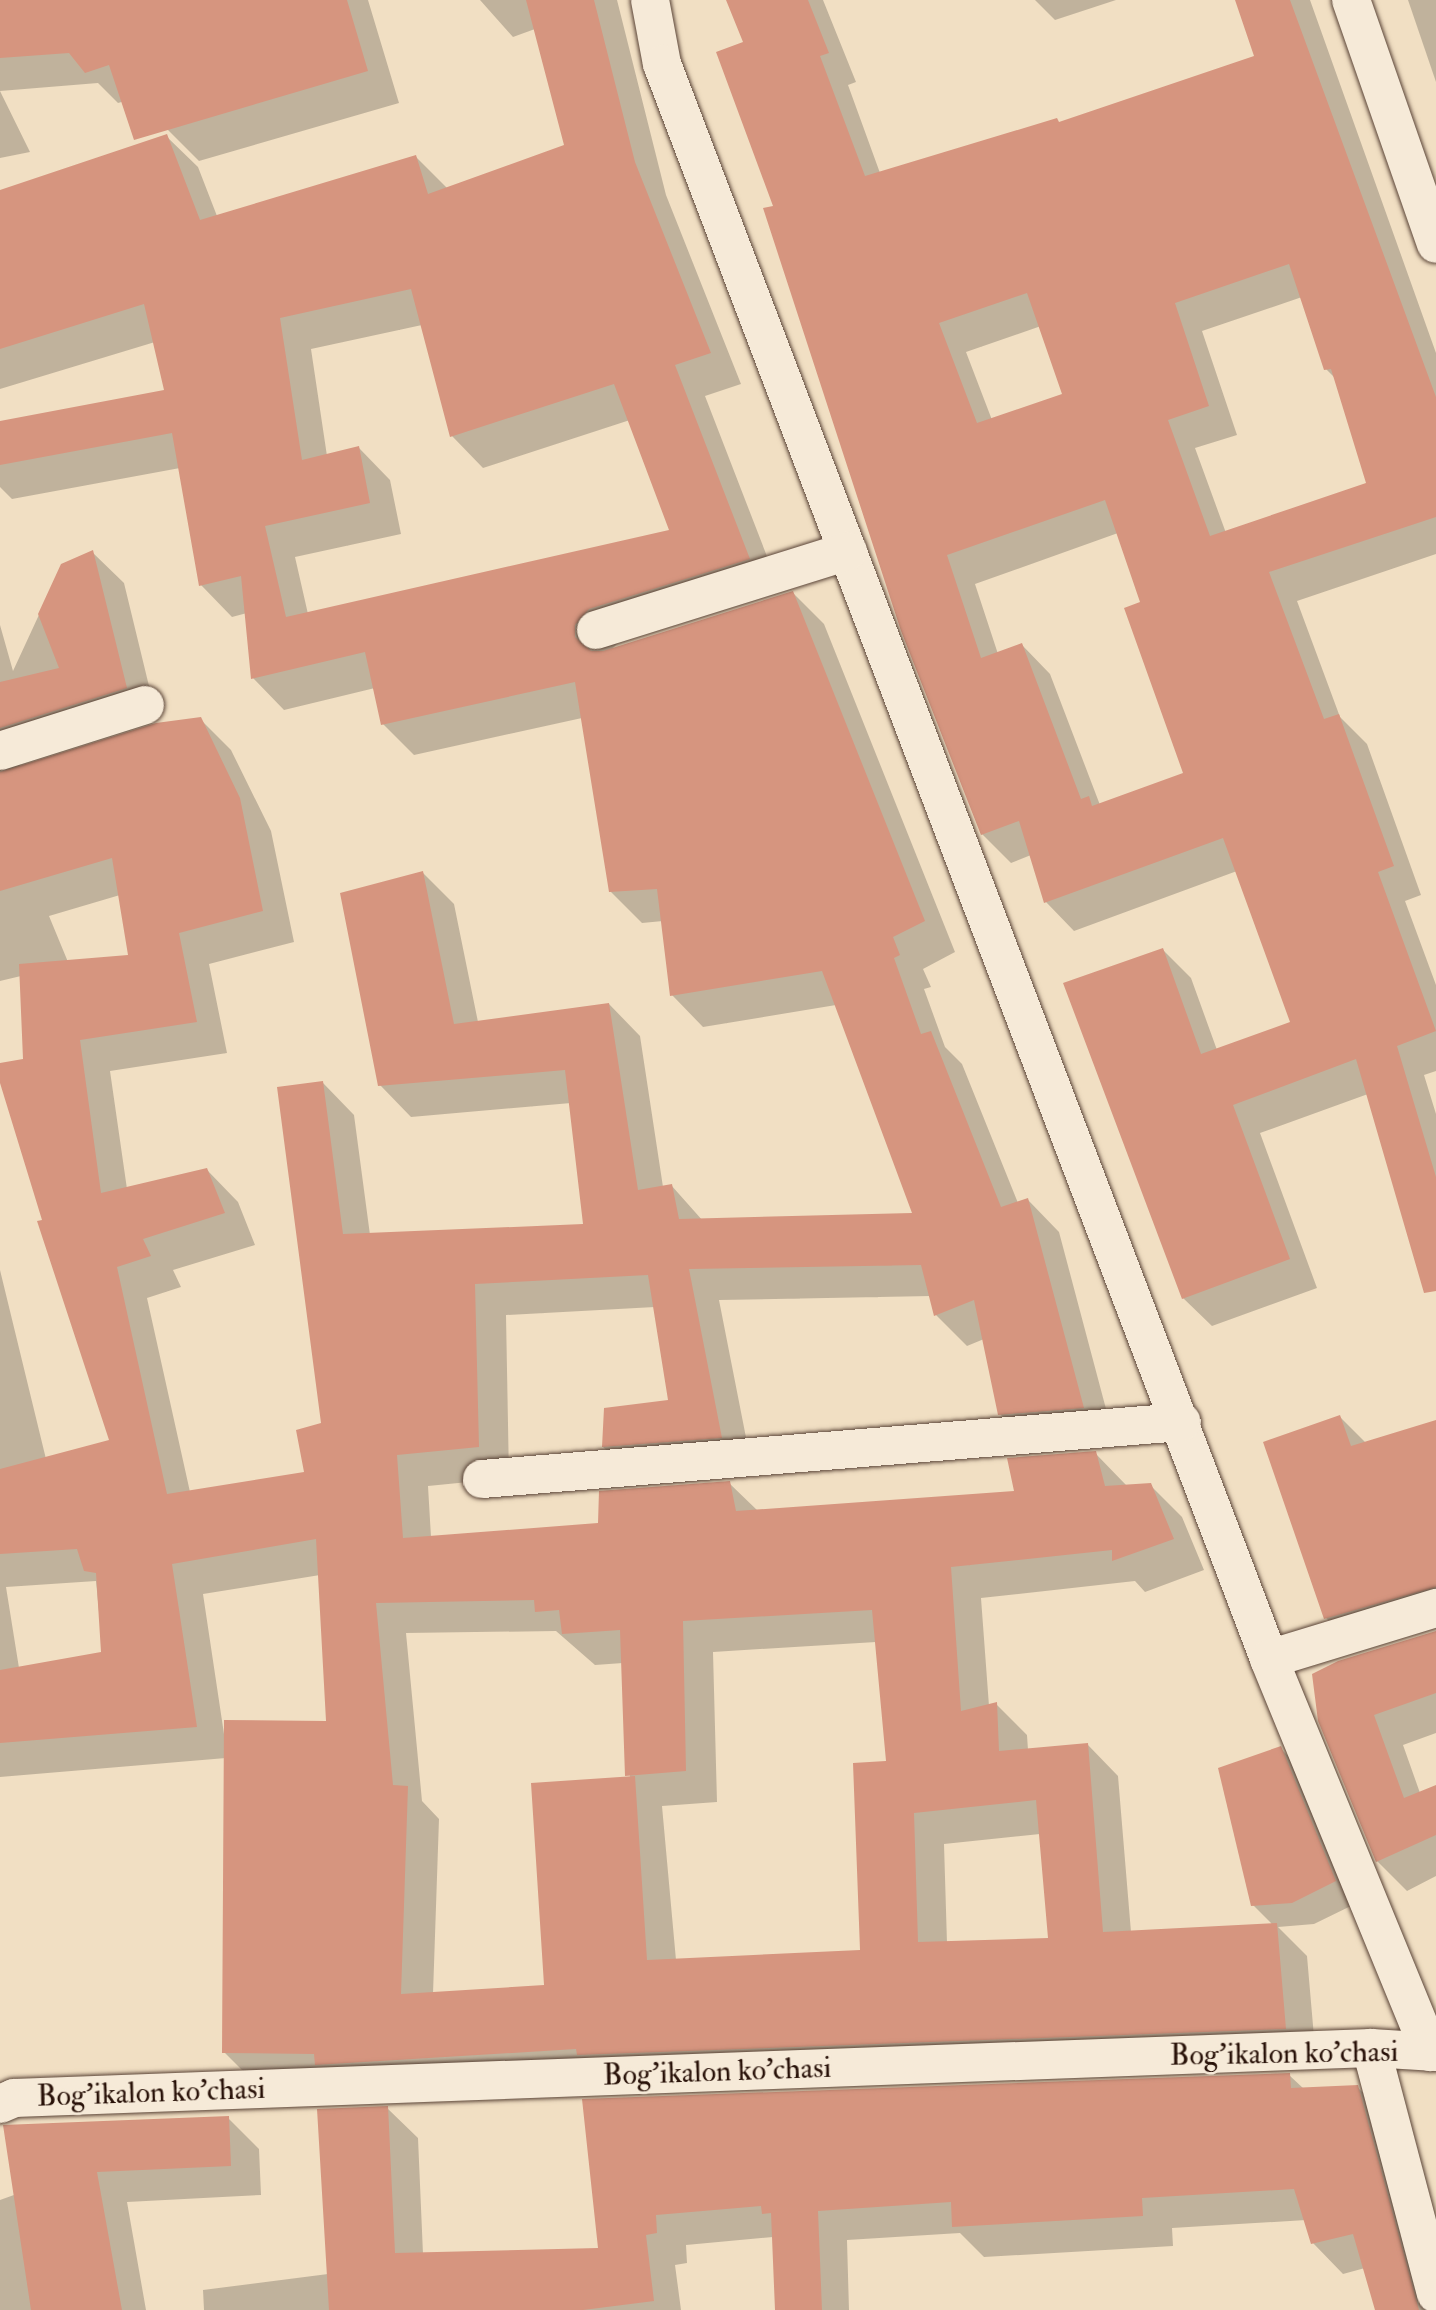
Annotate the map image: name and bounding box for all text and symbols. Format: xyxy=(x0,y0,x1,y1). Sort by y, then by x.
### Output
street label: Bog'ikalon ko'chasi xyxy=(1169,2034,1399,2074)
street label: Bog'ikalon ko'chasi xyxy=(602,2050,832,2094)
street label: Bog'ikalon ko'chasi xyxy=(36,2071,266,2115)

